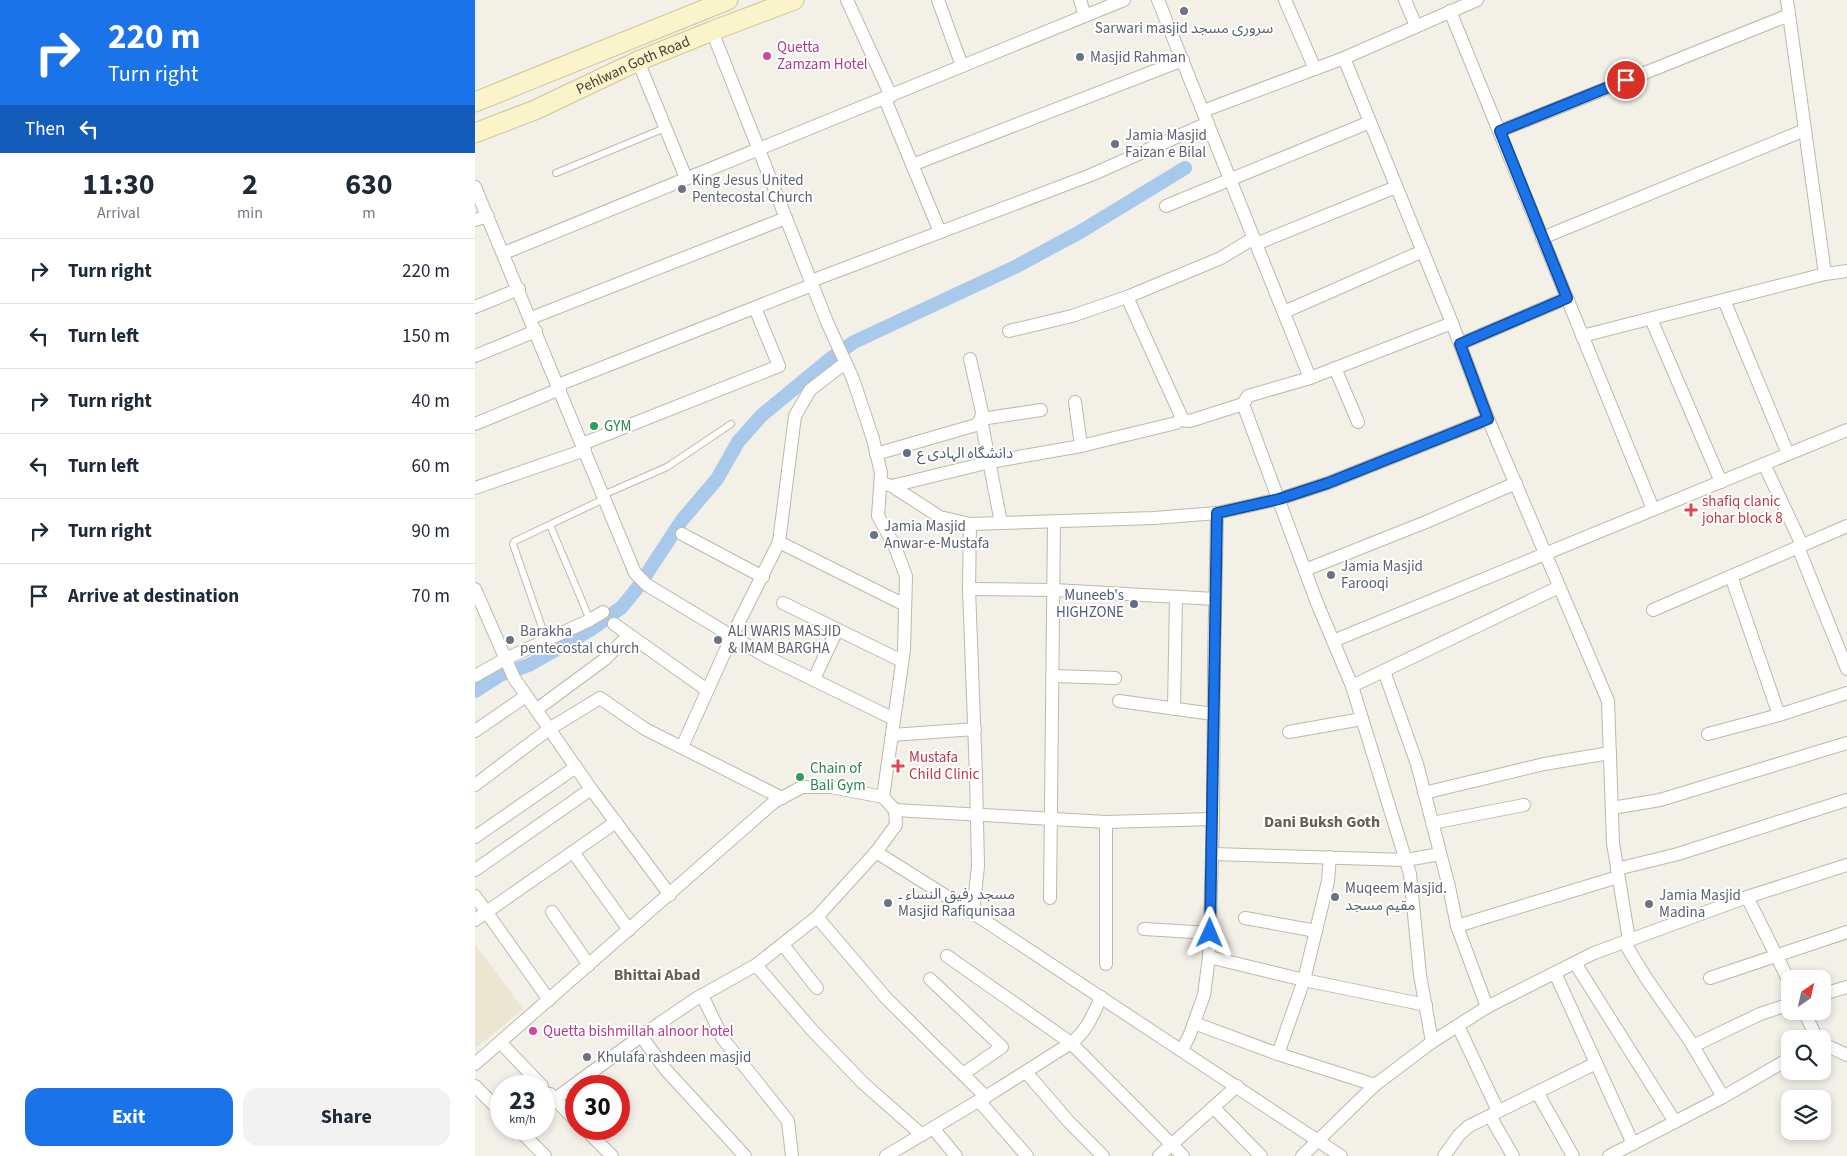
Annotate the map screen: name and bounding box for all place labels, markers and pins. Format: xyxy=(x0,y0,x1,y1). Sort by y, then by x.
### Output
marker: Sarwari masjid سروری مسجد xyxy=(1178,5,1190,17)
place label: Sarwari masjid سروری مسجد xyxy=(1095,18,1274,39)
place label: Quetta Zamzam Hotel xyxy=(777,37,868,75)
place label: Masjid Rahman xyxy=(1090,47,1186,68)
marker: Quetta Zamzam Hotel xyxy=(761,50,773,62)
marker: Masjid Rahman xyxy=(1074,51,1086,63)
pin xyxy=(1605,59,1647,101)
place label: Jamia Masjid Faizan e Bilal xyxy=(1125,125,1207,163)
marker: Jamia Masjid Faizan e Bilal xyxy=(1109,138,1121,150)
place label: King Jesus United Pentecostal Church xyxy=(692,170,813,208)
marker: King Jesus United Pentecostal Church xyxy=(676,183,688,195)
place label: GYM xyxy=(604,416,631,437)
marker: GYM xyxy=(588,420,600,432)
place label: دانشگاہ الہادی ع xyxy=(917,443,1013,465)
marker: دانشگاہ الہادی ع xyxy=(901,447,913,459)
place label: shafiq clanic johar block 8 xyxy=(1701,491,1783,529)
marker: shafiq clanic johar block 8 xyxy=(1684,503,1698,517)
place label: Jamia Masjid Anwar-e-Mustafa xyxy=(884,516,989,554)
marker: Jamia Masjid Anwar-e-Mustafa xyxy=(868,529,880,541)
place label: Jamia Masjid Farooqi xyxy=(1341,556,1423,594)
marker: Jamia Masjid Farooqi xyxy=(1325,569,1337,581)
place label: Muneeb's HIGHZONE xyxy=(1056,585,1124,623)
marker: Muneeb's HIGHZONE xyxy=(1128,598,1140,610)
place label: Barakha pentecostal church xyxy=(520,621,639,659)
place label: ALI WARIS MASJID & IMAM BARGHA xyxy=(728,621,841,659)
marker: Barakha pentecostal church xyxy=(504,634,516,646)
marker: ALI WARIS MASJID & IMAM BARGHA xyxy=(712,634,724,646)
place label: Mustafa Child Clinic xyxy=(909,747,980,785)
place label: Chain of Bali Gym xyxy=(810,758,866,796)
marker: Mustafa Child Clinic xyxy=(891,759,905,773)
marker: Chain of Bali Gym xyxy=(794,771,806,783)
place label: Muqeem Masjid. مقیم مسجد xyxy=(1345,878,1447,916)
place label: مسجد رفیق النساء ۔ Masjid Rafiqunisaa xyxy=(898,884,1015,922)
place label: Jamia Masjid Madina xyxy=(1659,885,1741,923)
marker: Muqeem Masjid. مقیم مسجد xyxy=(1329,891,1341,903)
marker: مسجد رفیق النساء ۔ Masjid Rafiqunisaa xyxy=(882,897,894,909)
marker: Jamia Masjid Madina xyxy=(1643,898,1655,910)
place label: Quetta bishmillah alnoor hotel xyxy=(543,1021,734,1042)
marker: Quetta bishmillah alnoor hotel xyxy=(527,1025,539,1037)
place label: Khulafa rashdeen masjid xyxy=(597,1047,751,1068)
marker: Khulafa rashdeen masjid xyxy=(581,1051,593,1063)

